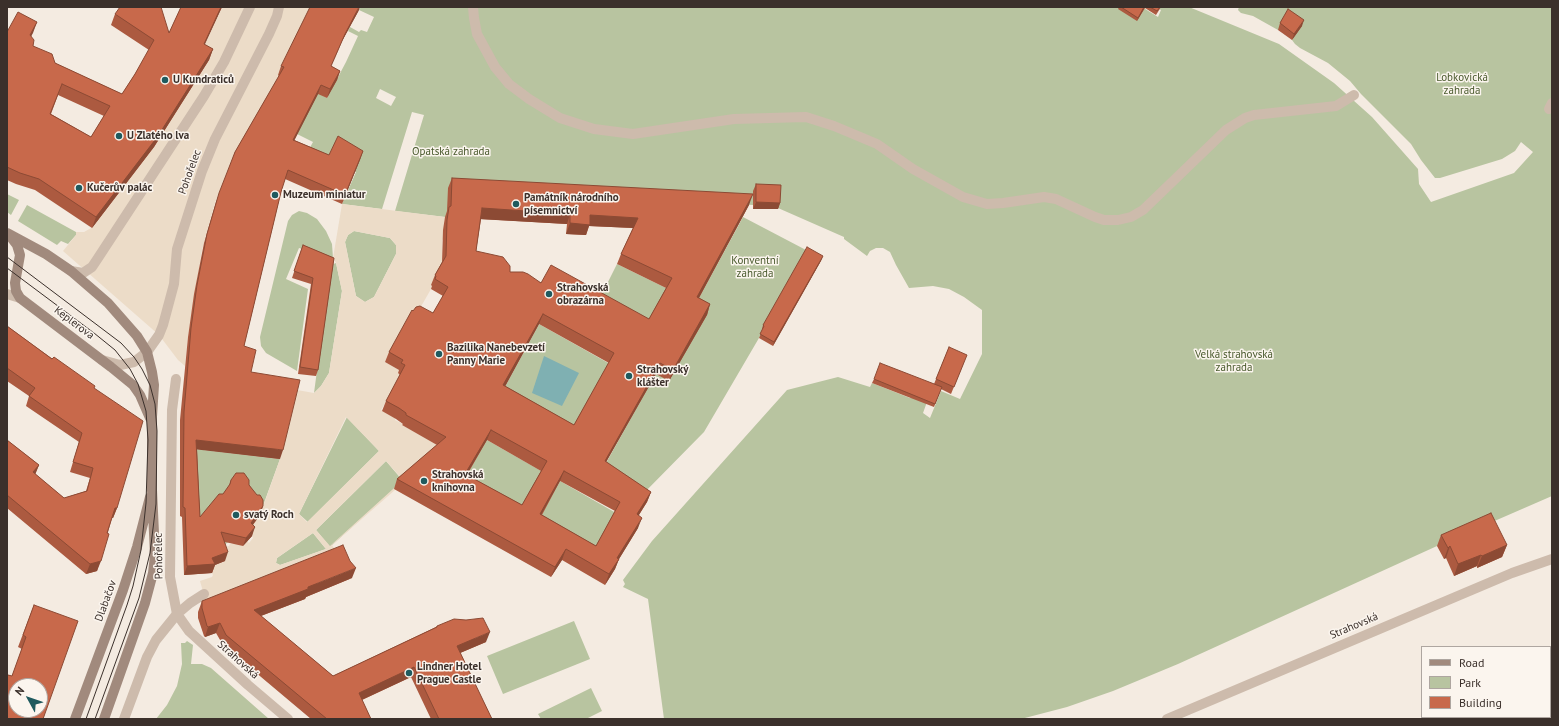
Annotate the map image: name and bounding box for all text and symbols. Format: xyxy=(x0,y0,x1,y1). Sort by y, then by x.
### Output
park label: Lobkovická zahrada xyxy=(1436,71,1488,97)
place label: U Kundraticů xyxy=(173,73,234,87)
marker: U Kundraticů xyxy=(160,75,170,85)
place label: U Zlatého lva xyxy=(127,129,189,143)
marker: U Zlatého lva xyxy=(114,131,124,141)
park label: Opatská zahrada xyxy=(412,145,490,159)
street label: Pohořelec xyxy=(176,148,204,196)
place label: Kučerův palác xyxy=(87,181,152,195)
marker: Kučerův palác xyxy=(74,183,84,193)
place label: Muzeum miniatur xyxy=(283,188,366,202)
marker: Muzeum miniatur xyxy=(270,190,280,200)
place label: Památník národního písemnictví xyxy=(524,191,619,217)
marker: Památník národního písemnictví xyxy=(511,199,521,209)
park label: Konventní zahrada xyxy=(731,254,779,280)
place label: Strahovská obrazárna xyxy=(557,281,609,307)
marker: Strahovská obrazárna xyxy=(544,289,554,299)
street label: Keplerova xyxy=(51,304,97,342)
place label: Bazilika Nanebevzetí Panny Marie xyxy=(447,341,545,367)
park label: Velká strahovská zahrada xyxy=(1195,348,1273,374)
marker: Bazilika Nanebevzetí Panny Marie xyxy=(434,349,444,359)
place label: Strahovský klášter xyxy=(637,363,688,389)
marker: Strahovský klášter xyxy=(624,371,634,381)
place label: Strahovská knihovna xyxy=(432,468,484,494)
marker: Strahovská knihovna xyxy=(419,476,429,486)
place label: svatý Roch xyxy=(244,508,294,522)
marker: svatý Roch xyxy=(231,510,241,520)
street label: Pohořelec xyxy=(152,533,166,579)
street label: Dlabačov xyxy=(92,579,120,623)
street label: Strahovská xyxy=(1328,610,1380,642)
street label: Strahovská xyxy=(215,638,261,682)
legend xyxy=(1421,646,1551,718)
text: Road xyxy=(1459,655,1484,670)
place label: Lindner Hotel Prague Castle xyxy=(417,660,481,686)
marker: Lindner Hotel Prague Castle xyxy=(404,668,414,678)
text: Park xyxy=(1459,675,1481,690)
north arrow xyxy=(8,678,48,718)
text: N xyxy=(12,684,27,698)
text: Building xyxy=(1459,695,1502,710)

